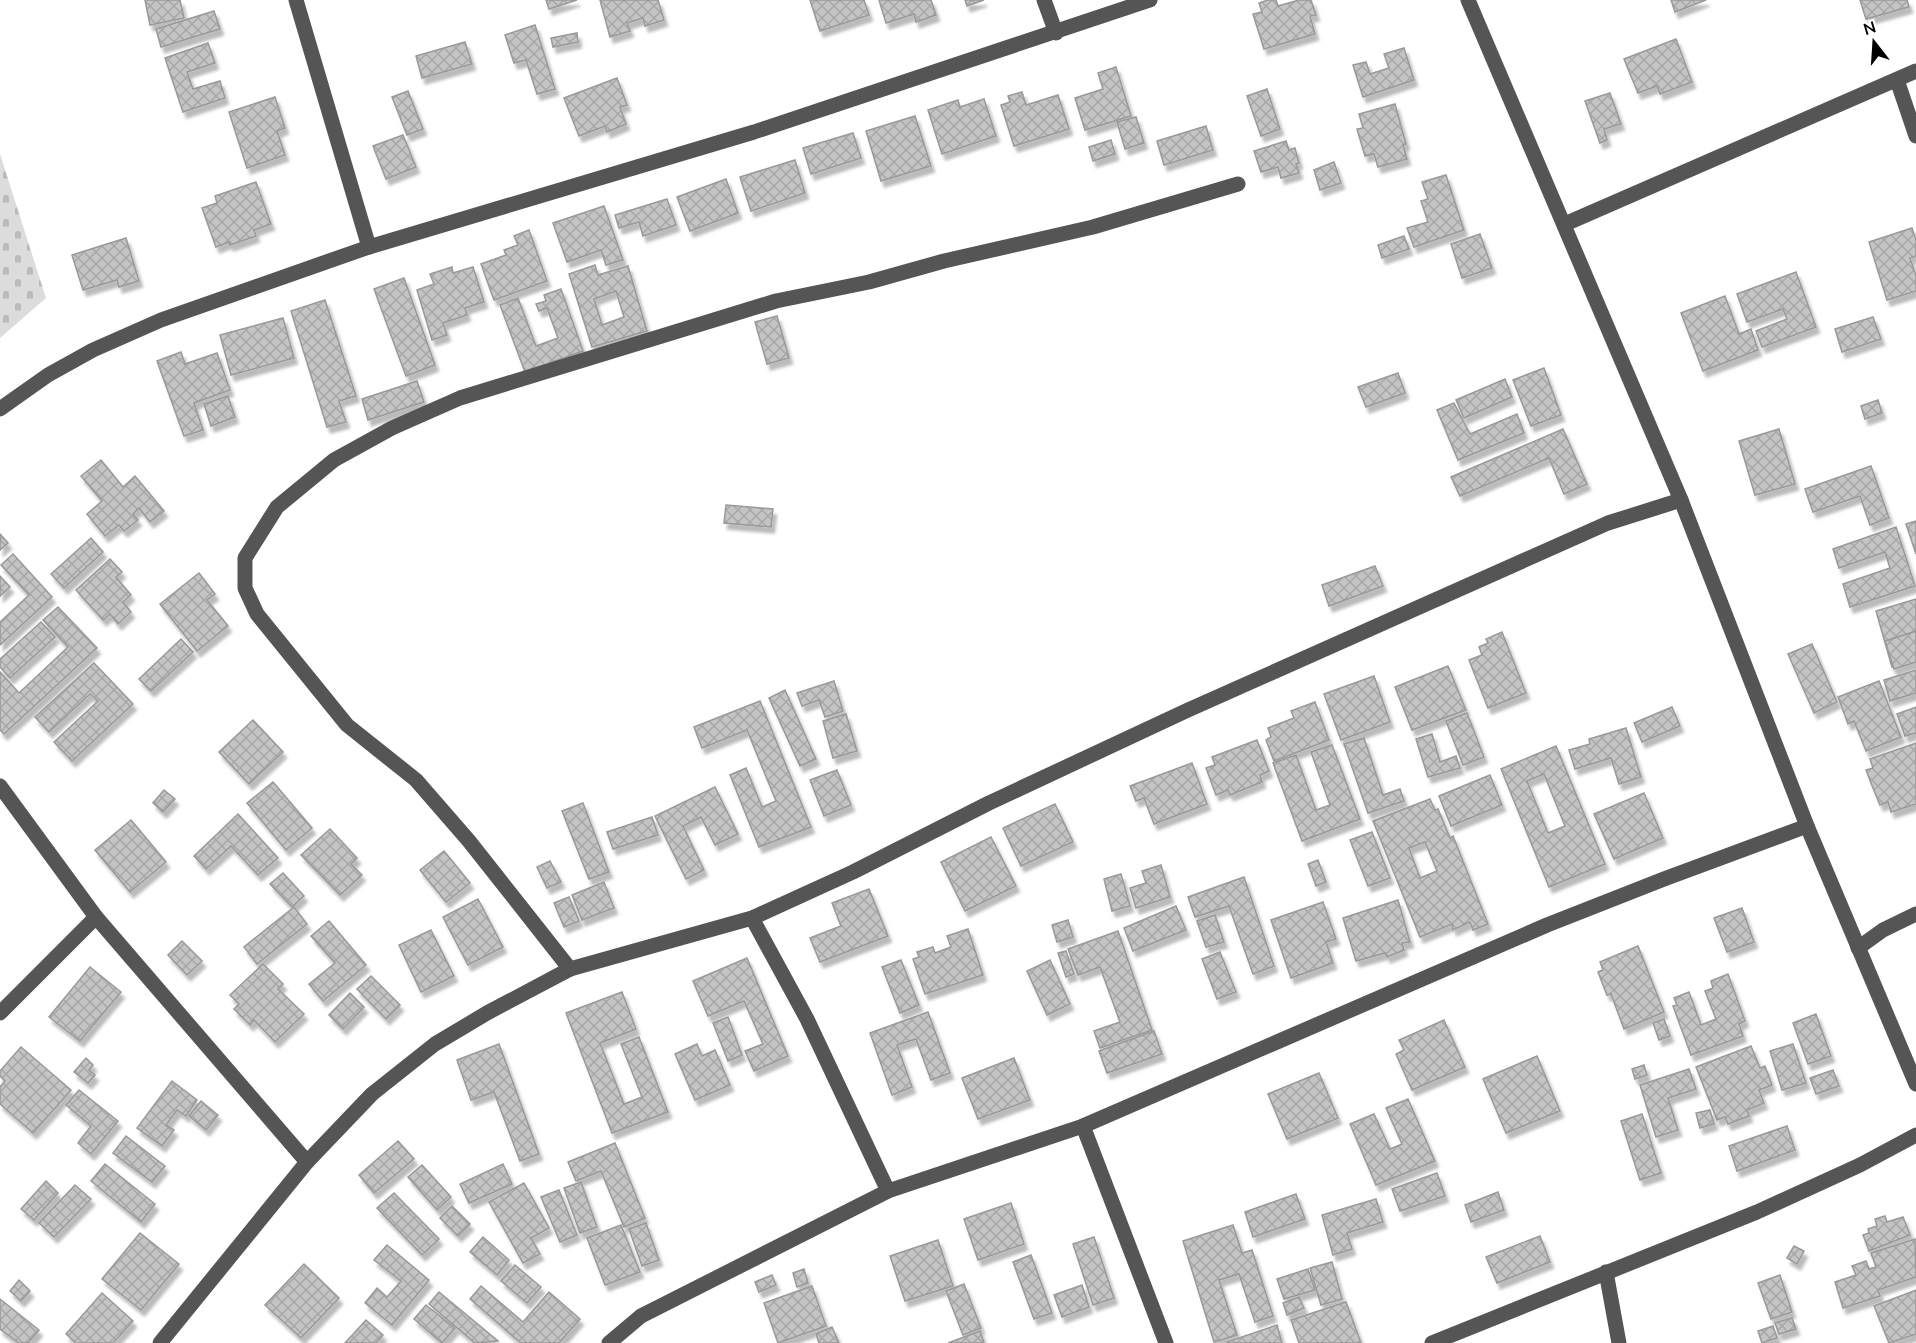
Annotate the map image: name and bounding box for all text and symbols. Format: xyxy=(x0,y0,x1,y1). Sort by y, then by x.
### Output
north arrow xyxy=(1844,12,1904,72)
text: N xyxy=(1861,16,1878,39)

